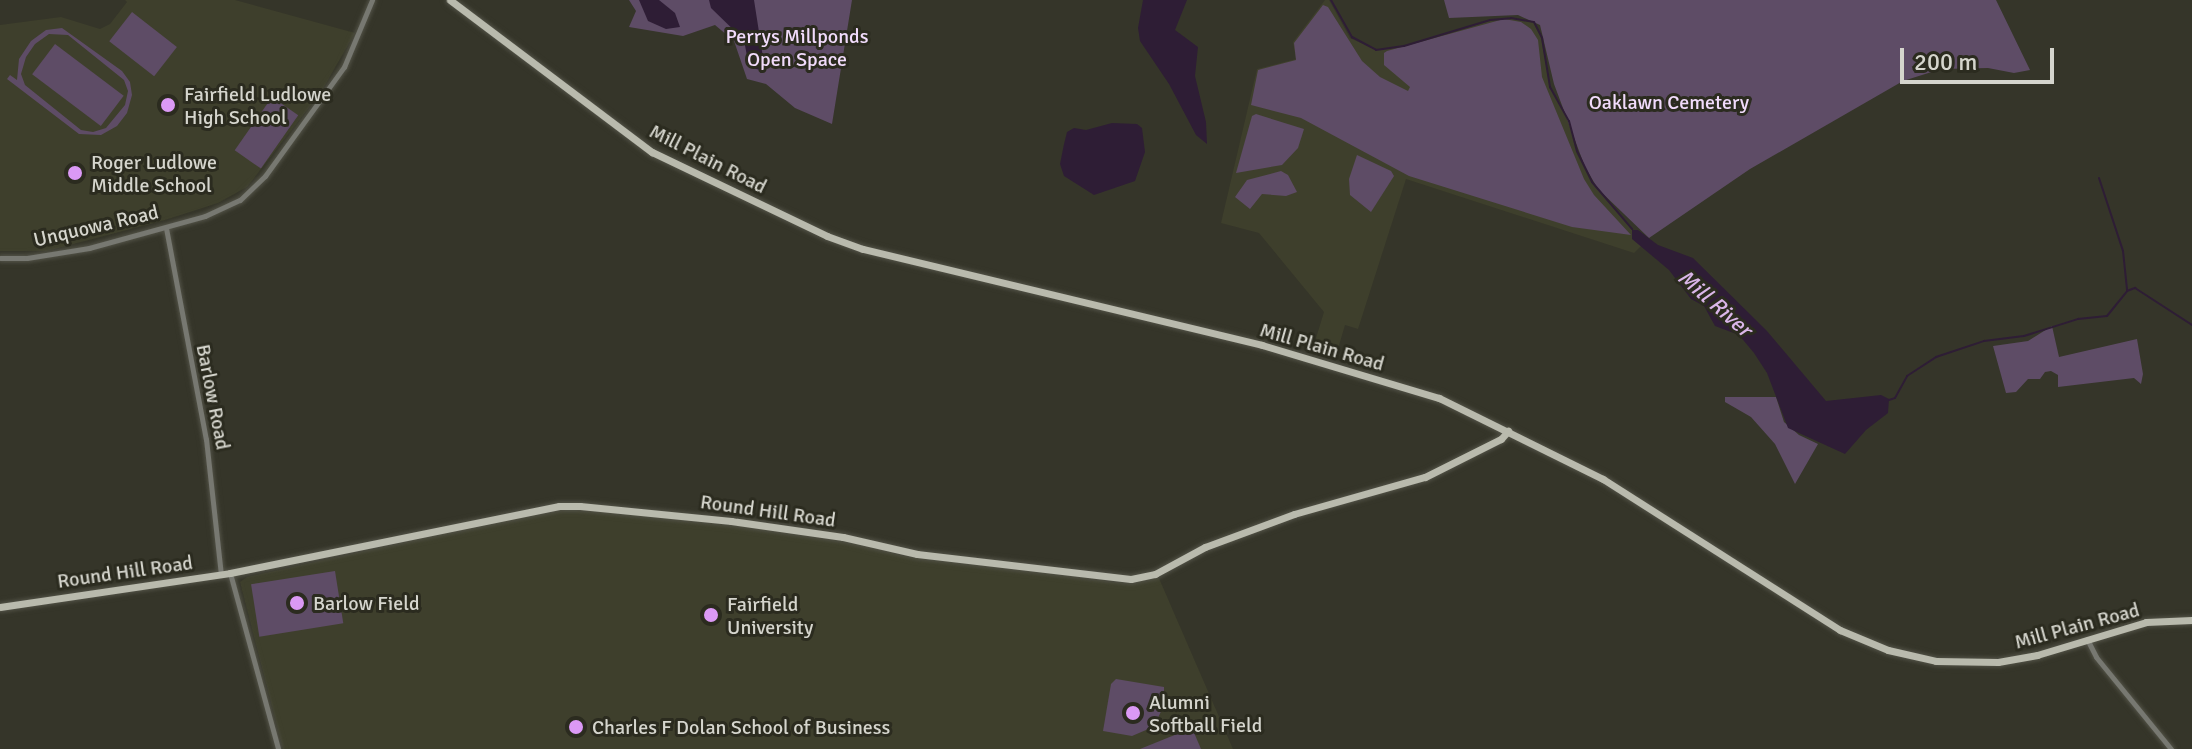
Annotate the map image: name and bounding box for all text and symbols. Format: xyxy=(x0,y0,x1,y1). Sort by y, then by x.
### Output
park label: Perrys Millponds Open Space xyxy=(726,24,868,71)
scale bar xyxy=(1904,32,2058,82)
text: 200 m xyxy=(1914,47,1977,77)
place label: Fairfield Ludlowe High School xyxy=(184,82,331,129)
park label: Oaklawn Cemetery xyxy=(1589,90,1749,114)
marker: Fairfield Ludlowe High School xyxy=(159,96,177,114)
street label: Mill Plain Road xyxy=(645,119,771,199)
place label: Roger Ludlowe Middle School xyxy=(91,150,217,197)
marker: Roger Ludlowe Middle School xyxy=(66,164,84,182)
street label: Unquowa Road xyxy=(31,200,161,252)
water label: Mill River xyxy=(1673,264,1757,342)
street label: Mill Plain Road xyxy=(1257,318,1387,376)
street label: Barlow Road xyxy=(191,342,235,452)
street label: Round Hill Road xyxy=(699,490,837,532)
street label: Round Hill Road xyxy=(56,551,194,593)
place label: Barlow Field xyxy=(313,591,420,615)
place label: Fairfield University xyxy=(727,592,813,639)
marker: Barlow Field xyxy=(288,594,306,612)
street label: Mill Plain Road xyxy=(2012,598,2142,654)
marker: Fairfield University xyxy=(702,606,720,624)
place label: Alumni Softball Field xyxy=(1149,690,1262,737)
marker: Alumni Softball Field xyxy=(1124,704,1142,722)
place label: Charles F Dolan School of Business xyxy=(592,715,890,739)
marker: Charles F Dolan School of Business xyxy=(567,718,585,736)

